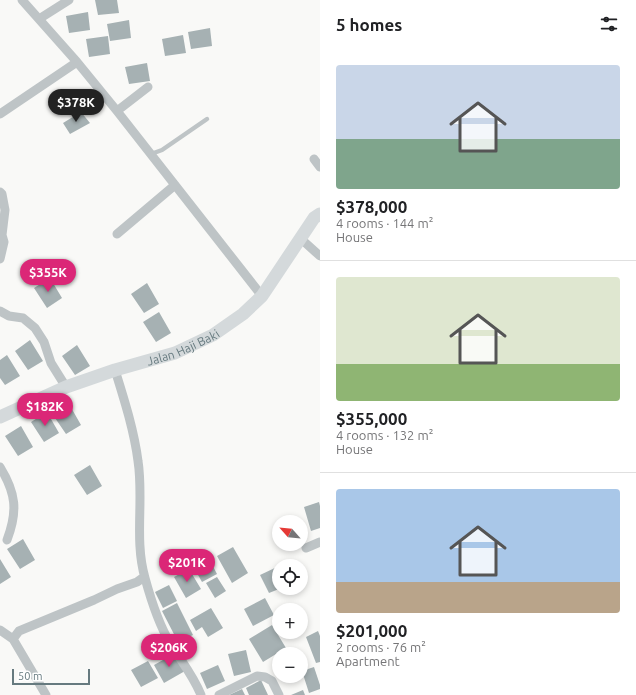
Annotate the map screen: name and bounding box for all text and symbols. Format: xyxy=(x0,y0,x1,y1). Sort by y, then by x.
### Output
icon: filters xyxy=(598,13,620,35)
text: 5 homes xyxy=(336,15,402,34)
pin: $378K xyxy=(48,89,104,123)
icon: home xyxy=(442,91,514,163)
text: $378K xyxy=(57,95,95,109)
text: $378,000 xyxy=(336,197,407,216)
text: 4 rooms · 144 m² xyxy=(336,216,433,230)
text: House xyxy=(336,230,373,244)
pin: $355K xyxy=(20,259,76,293)
text: $355K xyxy=(29,265,67,279)
icon: home xyxy=(442,303,514,375)
street label: Jalan Haji Baki xyxy=(145,326,221,367)
pin: $182K xyxy=(17,393,73,427)
text: $182K xyxy=(26,399,64,413)
text: $355,000 xyxy=(336,409,407,428)
text: 4 rooms · 132 m² xyxy=(336,428,433,442)
text: House xyxy=(336,442,373,456)
north arrow xyxy=(272,515,308,551)
map controls xyxy=(272,515,308,683)
icon: home xyxy=(442,515,514,587)
pin: $201K xyxy=(159,549,215,583)
text: $201K xyxy=(168,555,206,569)
button: locate xyxy=(272,559,308,595)
button: + xyxy=(272,603,308,639)
text: $201,000 xyxy=(336,621,407,640)
pin: $206K xyxy=(141,634,197,668)
text: $206K xyxy=(150,640,188,654)
text: 2 rooms · 76 m² xyxy=(336,640,426,654)
button: − xyxy=(272,647,308,683)
text: Apartment xyxy=(336,654,400,668)
scale bar xyxy=(12,667,90,686)
text: 50 m xyxy=(18,670,42,682)

